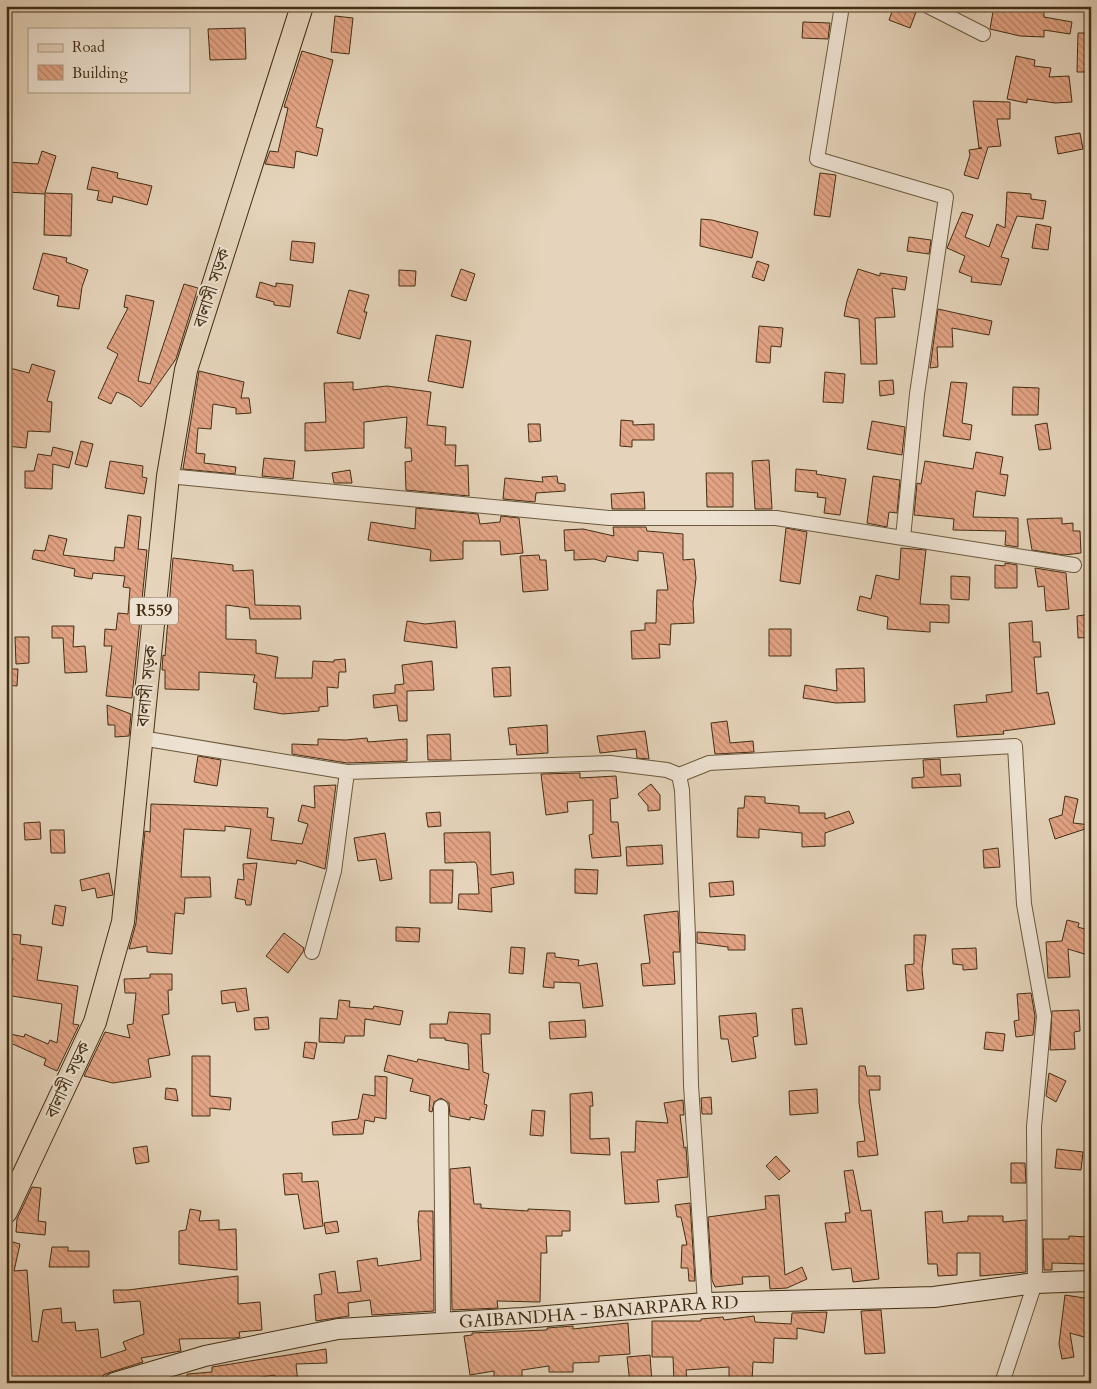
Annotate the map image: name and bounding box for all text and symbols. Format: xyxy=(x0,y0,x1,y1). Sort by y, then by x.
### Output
legend xyxy=(28,28,190,92)
text: Road xyxy=(72,37,105,57)
text: Building xyxy=(72,63,128,83)
street label: বালাসী সড়ক xyxy=(187,244,237,332)
road number: R559 xyxy=(130,598,178,624)
street label: বালাসী সড়ক xyxy=(130,643,164,729)
street label: বালাসী সড়ক xyxy=(39,1036,97,1123)
street label: GAIBANDHA - BANARPARA RD xyxy=(458,1290,739,1334)

